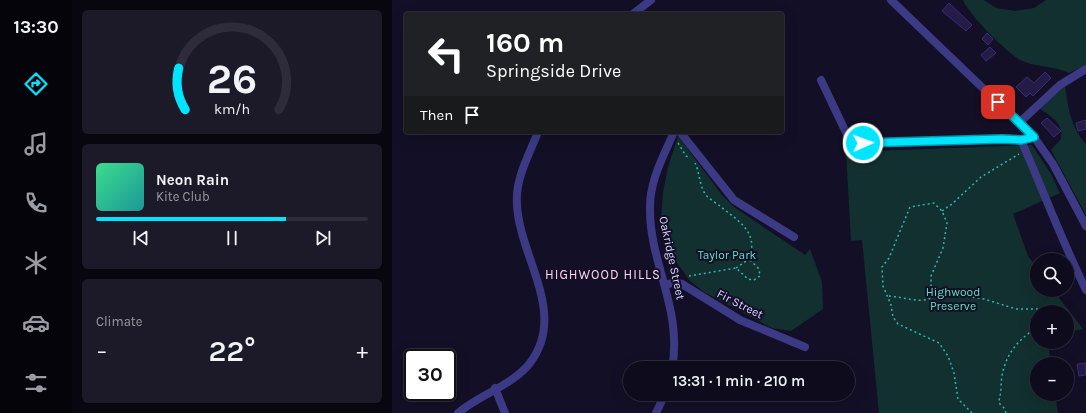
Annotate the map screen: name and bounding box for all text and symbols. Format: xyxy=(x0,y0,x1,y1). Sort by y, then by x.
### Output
text: 13:30 xyxy=(13,16,59,38)
text: 160 m xyxy=(486,26,564,59)
icon: left xyxy=(420,28,472,80)
text: 26 xyxy=(207,55,257,103)
text: Springside Drive xyxy=(486,60,621,82)
icon: directions xyxy=(22,70,50,98)
pin xyxy=(981,85,1015,119)
icon: arrive xyxy=(987,91,1009,113)
text: km/h xyxy=(214,101,250,118)
icon: arrive xyxy=(461,104,483,126)
text: Then xyxy=(420,106,453,124)
position arrow xyxy=(842,122,884,164)
icon: music xyxy=(22,130,50,158)
text: Neon Rain xyxy=(156,171,229,189)
icon: phone xyxy=(22,189,50,217)
text: Kite Club xyxy=(156,189,210,204)
street label: Oakridge Street xyxy=(656,215,688,301)
icon: previous xyxy=(130,227,152,249)
icon: pause xyxy=(221,227,243,249)
icon: next xyxy=(312,227,334,249)
park label: Taylor Park xyxy=(698,248,757,262)
icon: climate xyxy=(22,249,50,277)
map controls xyxy=(1030,253,1074,401)
button: search xyxy=(1030,253,1074,297)
district label: HIGHWOOD HILLS xyxy=(545,267,661,282)
park label: Highwood Preserve xyxy=(926,285,980,313)
street label: Fir Street xyxy=(715,286,766,322)
button: + xyxy=(1030,305,1074,349)
icon: car xyxy=(22,309,50,337)
text: Climate xyxy=(96,314,142,329)
text: 22° xyxy=(208,333,256,369)
text: − xyxy=(96,338,108,364)
text: + xyxy=(356,338,368,364)
speed limit sign: 30 xyxy=(404,349,456,401)
button: − xyxy=(1030,357,1074,401)
icon: filters xyxy=(22,369,50,397)
text: 13:31 · 1 min · 210 m xyxy=(673,372,805,390)

